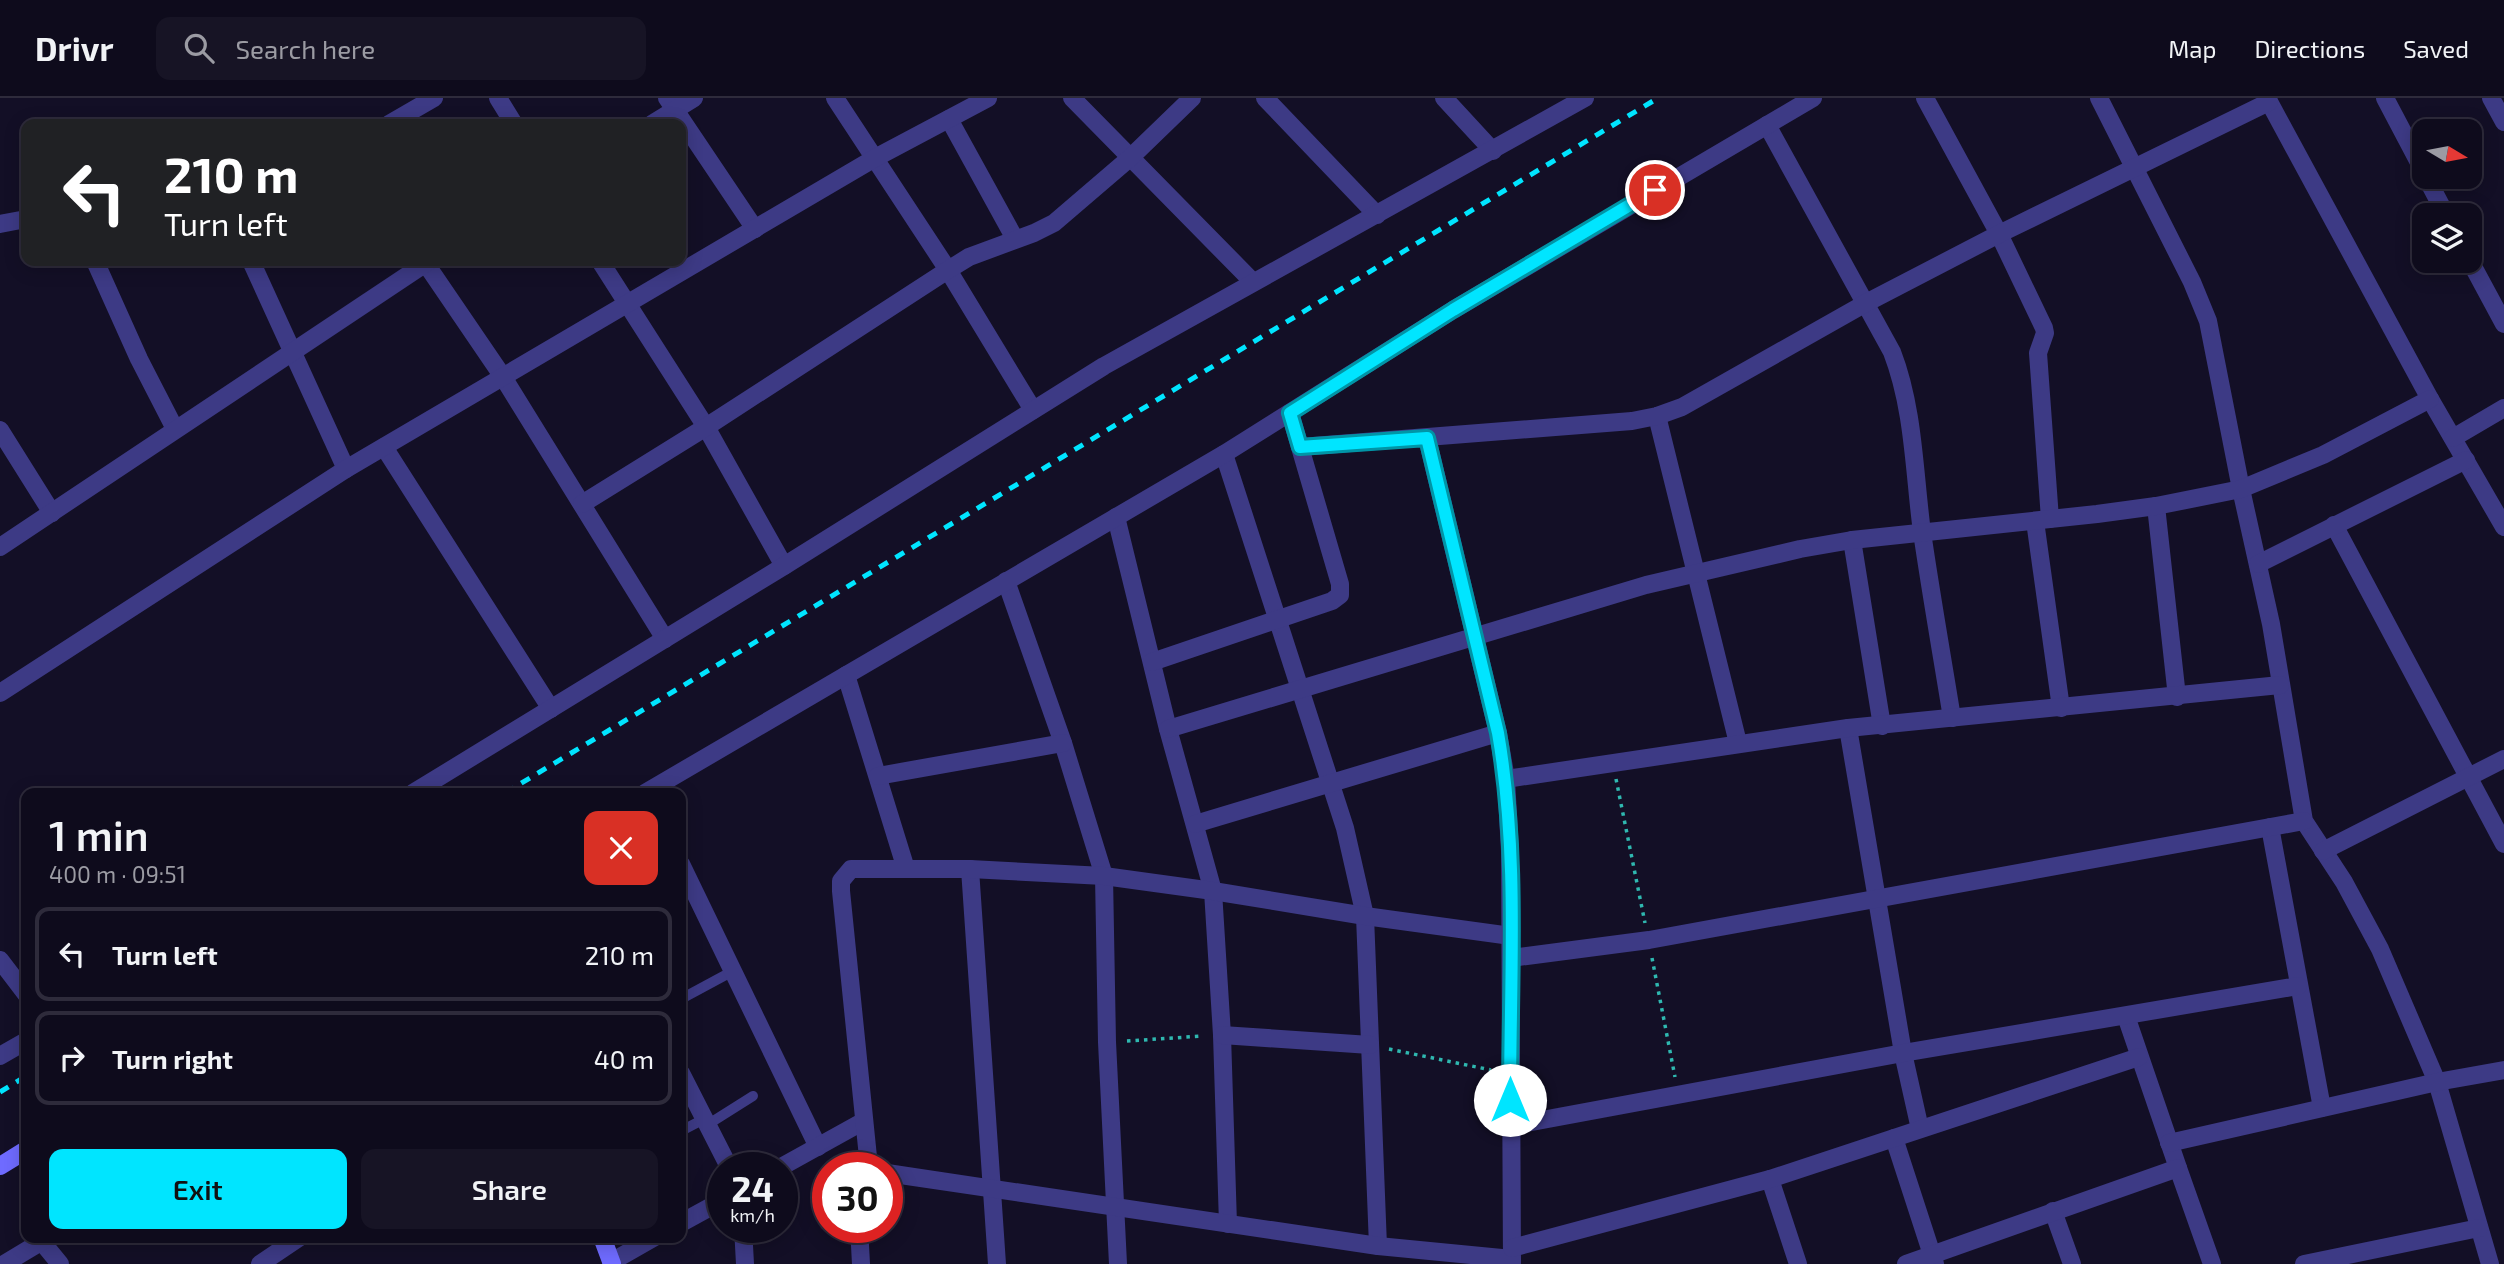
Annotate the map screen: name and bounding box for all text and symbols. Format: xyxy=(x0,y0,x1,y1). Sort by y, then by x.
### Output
search box xyxy=(156,17,646,80)
text: Drivr xyxy=(35,28,114,68)
icon: search xyxy=(180,29,218,67)
text: Search here xyxy=(236,33,375,64)
text: Map xyxy=(2168,34,2216,63)
text: Directions xyxy=(2254,34,2365,63)
text: Saved xyxy=(2403,34,2469,63)
north arrow xyxy=(2412,119,2482,189)
map controls xyxy=(2412,119,2482,273)
text: 210 m xyxy=(164,144,298,203)
icon: left xyxy=(49,147,140,238)
pin xyxy=(1625,160,1685,220)
icon: arrive xyxy=(1636,171,1674,209)
button: layers xyxy=(2412,203,2482,273)
text: Turn left xyxy=(164,204,288,242)
text: 1 min xyxy=(49,809,149,859)
button: close xyxy=(584,811,658,885)
text: 400 m · 09:51 xyxy=(49,860,186,888)
icon: left xyxy=(53,935,91,973)
text: Turn left xyxy=(112,939,218,970)
text: 210 m xyxy=(585,939,654,970)
icon: right xyxy=(53,1039,91,1077)
text: Turn right xyxy=(112,1043,233,1074)
text: 40 m xyxy=(594,1043,654,1074)
position arrow xyxy=(1473,1063,1547,1137)
button: Exit xyxy=(49,1149,347,1229)
button: Share xyxy=(361,1149,658,1229)
speed limit sign: 30 xyxy=(812,1152,903,1243)
text: 24 xyxy=(731,1167,774,1209)
text: km/h xyxy=(730,1204,775,1226)

